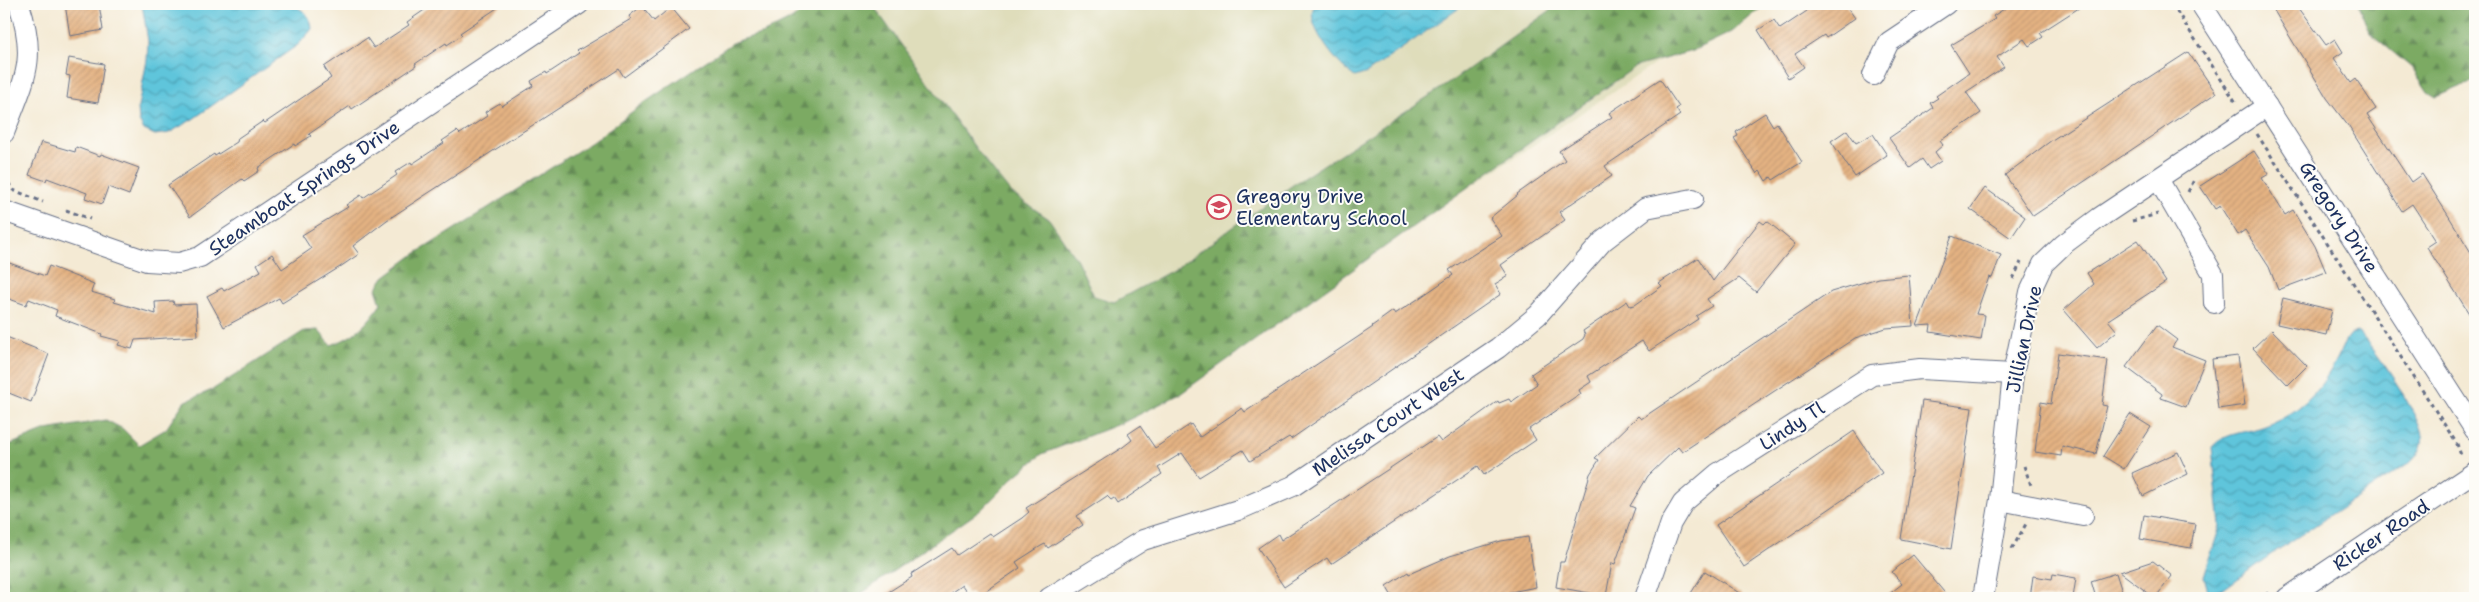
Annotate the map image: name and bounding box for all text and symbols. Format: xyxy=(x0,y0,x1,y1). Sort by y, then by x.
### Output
street label: Steamboat Springs Drive xyxy=(204,115,404,261)
street label: Gregory Drive xyxy=(2294,156,2384,278)
place label: Gregory Drive Elementary School xyxy=(1236,184,1407,231)
school or university icon: Gregory Drive Elementary School xyxy=(1206,194,1232,220)
street label: Jillian Drive xyxy=(2000,283,2048,395)
street label: Melissa Court West xyxy=(1307,362,1469,482)
street label: Lindy Tl xyxy=(1755,396,1830,456)
street label: Ricker Road xyxy=(2328,494,2434,576)

